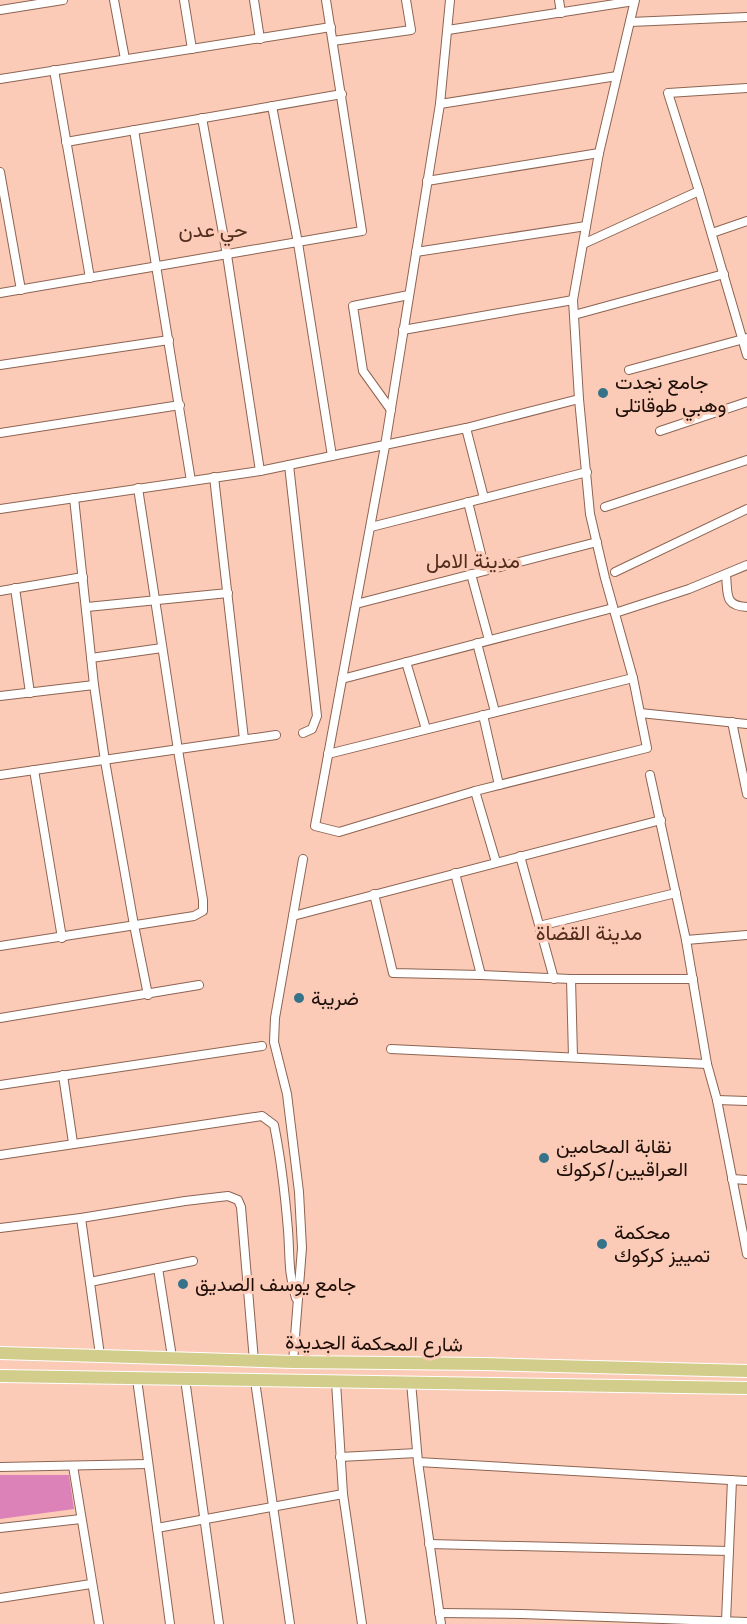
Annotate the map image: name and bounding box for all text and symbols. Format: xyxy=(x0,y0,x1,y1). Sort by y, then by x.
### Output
district label: حي عدن xyxy=(179,217,247,247)
place label: جامع نجدت وهبي طوقاتلى xyxy=(615,370,727,422)
marker: جامع نجدت وهبي طوقاتلى xyxy=(596,386,610,400)
district label: مدينة الامل xyxy=(426,548,520,574)
district label: مدينة القضاة xyxy=(536,920,642,946)
place label: ضريبة xyxy=(311,986,359,1011)
marker: ضريبة xyxy=(292,991,306,1005)
place label: نقابة المحامين العراقيين/كركوك xyxy=(556,1134,688,1182)
marker: نقابة المحامين العراقيين/كركوك xyxy=(537,1151,551,1165)
place label: محكمة تمييز كركوك xyxy=(614,1220,710,1268)
marker: محكمة تمييز كركوك xyxy=(595,1237,609,1251)
place label: جامع يوسف الصديق xyxy=(195,1272,356,1298)
marker: جامع يوسف الصديق xyxy=(176,1277,190,1291)
street label: شارع المحكمة الجديدة xyxy=(285,1329,463,1359)

